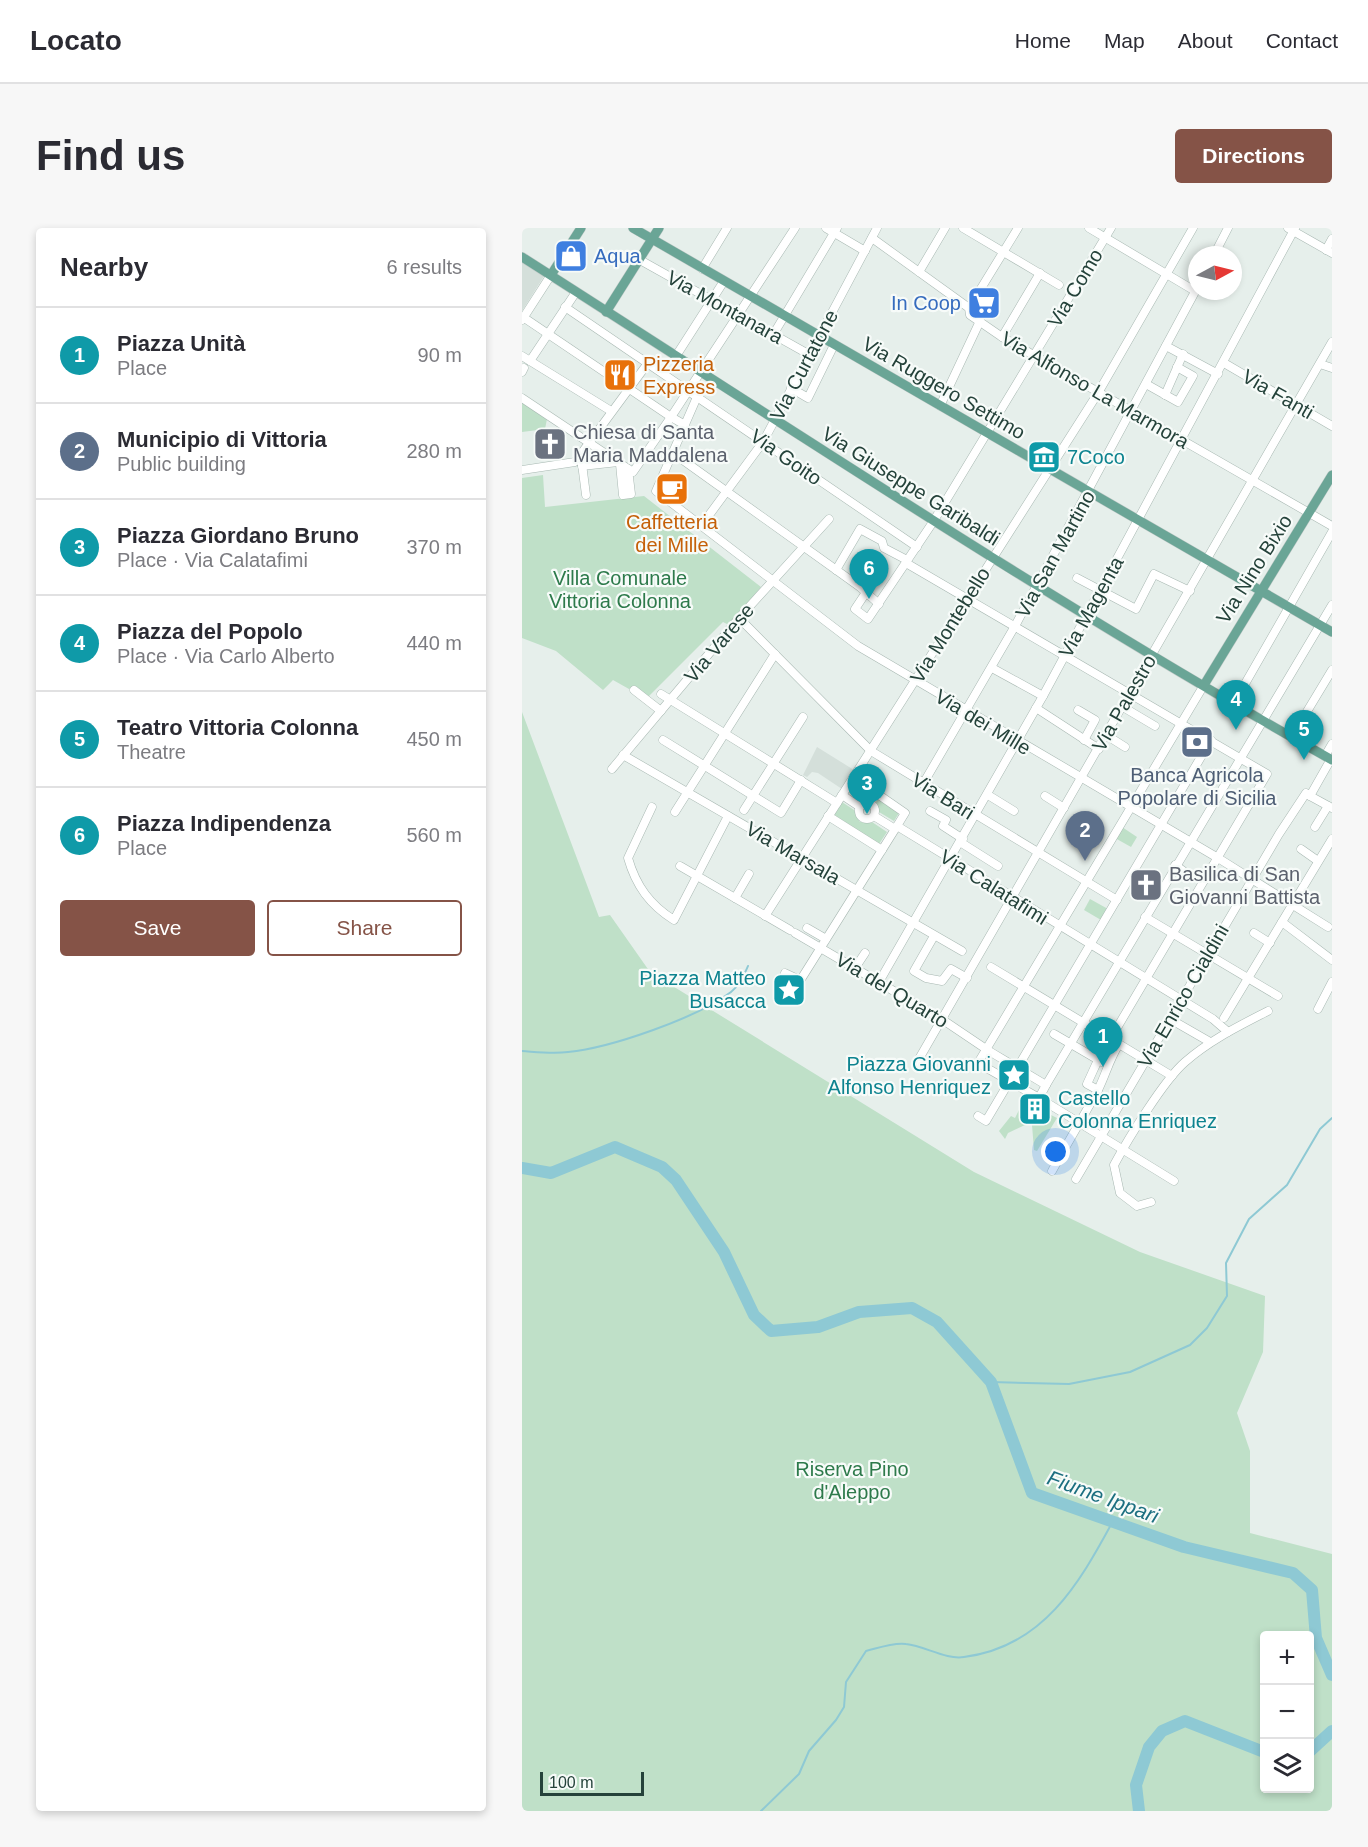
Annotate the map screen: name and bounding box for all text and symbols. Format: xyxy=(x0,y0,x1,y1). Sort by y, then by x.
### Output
text: Locato xyxy=(30,25,122,56)
text: Home xyxy=(1015,29,1071,52)
text: Map xyxy=(1104,29,1145,52)
text: About xyxy=(1178,29,1233,52)
text: Contact xyxy=(1266,29,1338,52)
button: Directions xyxy=(1175,129,1332,183)
text: Find us xyxy=(36,132,185,179)
shop icon: Aqua xyxy=(553,238,589,274)
place label: Aqua xyxy=(594,245,642,267)
street label: Via Como xyxy=(1043,245,1107,331)
north arrow xyxy=(1188,246,1242,300)
text: Nearby xyxy=(60,252,148,282)
text: 6 results xyxy=(386,256,462,278)
street label: Via Montanara xyxy=(663,266,788,348)
supermarket icon: In Coop xyxy=(966,285,1002,321)
place label: In Coop xyxy=(891,292,961,314)
street label: Via Curtatone xyxy=(766,306,842,424)
street label: Via Alfonso La Marmora xyxy=(997,327,1194,453)
text: Piazza Unità xyxy=(117,331,245,356)
street label: Via Ruggero Settimo xyxy=(859,332,1029,444)
text: 1 xyxy=(74,344,85,366)
text: 90 m xyxy=(418,344,462,366)
place label: Pizzeria Express xyxy=(643,353,715,398)
text: Place xyxy=(117,357,167,379)
restaurant icon: Pizzeria Express xyxy=(602,357,638,393)
street label: Via Fanti xyxy=(1238,365,1318,423)
place label: Chiesa di Santa Maria Maddalena xyxy=(573,421,728,466)
street label: Via Giuseppe Garibaldi xyxy=(818,422,1004,550)
street label: Via Goito xyxy=(746,424,826,490)
church icon: Chiesa di Santa Maria Maddalena xyxy=(532,426,568,462)
text: Municipio di Vittoria xyxy=(117,427,327,452)
museum icon: 7Coco xyxy=(1026,439,1062,475)
text: 2 xyxy=(74,440,85,462)
text: 280 m xyxy=(406,440,462,462)
place label: 7Coco xyxy=(1067,446,1125,468)
text: Public building xyxy=(117,453,246,475)
cafe icon: Caffetteria dei Mille xyxy=(654,471,690,507)
street label: Via San Martino xyxy=(1011,487,1099,621)
place label: Caffetteria dei Mille xyxy=(626,511,719,556)
street label: Via Nino Bixio xyxy=(1212,511,1296,627)
text: Piazza Giordano Bruno xyxy=(117,523,359,548)
text: 3 xyxy=(74,536,85,558)
text: 370 m xyxy=(406,536,462,558)
text: Place · Via Calatafimi xyxy=(117,549,308,571)
pin: 6 xyxy=(850,550,888,599)
street label: Via Magenta xyxy=(1054,552,1128,661)
street label: Via Montebello xyxy=(906,563,994,687)
park label: Villa Comunale Vittoria Colonna xyxy=(549,567,692,612)
street label: Via Varese xyxy=(680,599,758,687)
text: Piazza del Popolo xyxy=(117,619,303,644)
text: 4 xyxy=(74,632,85,654)
text: 440 m xyxy=(406,632,462,654)
text: Place · Via Carlo Alberto xyxy=(117,645,335,667)
street label: Via Palestro xyxy=(1088,651,1160,755)
pin: 4 xyxy=(1216,680,1256,730)
street label: Via dei Mille xyxy=(931,685,1035,759)
pin: 5 xyxy=(1284,710,1324,760)
text: Teatro Vittoria Colonna xyxy=(117,715,358,740)
bank icon: Banca Agricola Popolare di Sicilia xyxy=(1179,724,1215,760)
text: 5 xyxy=(74,728,85,750)
text: 450 m xyxy=(406,728,462,750)
text: Theatre xyxy=(117,741,186,763)
pin: 3 xyxy=(848,764,886,814)
place label: Banca Agricola Popolare di Sicilia xyxy=(1118,764,1277,809)
street label: Via Bari xyxy=(908,768,978,824)
text: Piazza Indipendenza xyxy=(117,811,331,836)
pin: 2 xyxy=(1066,812,1104,861)
street label: Via Marsala xyxy=(742,817,845,889)
text: 6 xyxy=(74,824,85,846)
text: 560 m xyxy=(406,824,462,846)
text: Place xyxy=(117,837,167,859)
street label: Via Calatafimi xyxy=(936,845,1052,929)
place label: Basilica di San Giovanni Battista xyxy=(1169,863,1321,908)
church icon: Basilica di San Giovanni Battista xyxy=(1128,867,1164,903)
button: Save xyxy=(60,900,255,956)
button: Share xyxy=(267,900,462,956)
street label: Via Enrico Cialdini xyxy=(1133,920,1233,1072)
street label: Via del Quarto xyxy=(832,948,952,1032)
place label: Piazza Matteo Busacca xyxy=(639,967,767,1012)
place icon: Piazza Matteo Busacca xyxy=(771,972,807,1008)
pin: 1 xyxy=(1084,1018,1122,1067)
place label: Piazza Giovanni Alfonso Henriquez xyxy=(828,1053,991,1098)
place icon: Piazza Giovanni Alfonso Henriquez xyxy=(996,1057,1032,1093)
place label: Castello Colonna Enriquez xyxy=(1058,1087,1217,1132)
building icon: Castello Colonna Enriquez xyxy=(1017,1091,1053,1127)
your location xyxy=(1041,1137,1070,1166)
park label: Riserva Pino d'Aleppo xyxy=(795,1458,909,1503)
water label: Fiume Ippari xyxy=(1044,1466,1163,1528)
map controls xyxy=(1260,1631,1314,1793)
button: + xyxy=(1260,1631,1314,1685)
button: − xyxy=(1260,1685,1314,1739)
button: layers xyxy=(1260,1739,1314,1793)
scale bar xyxy=(540,1769,644,1796)
text: 100 m xyxy=(549,1774,593,1791)

